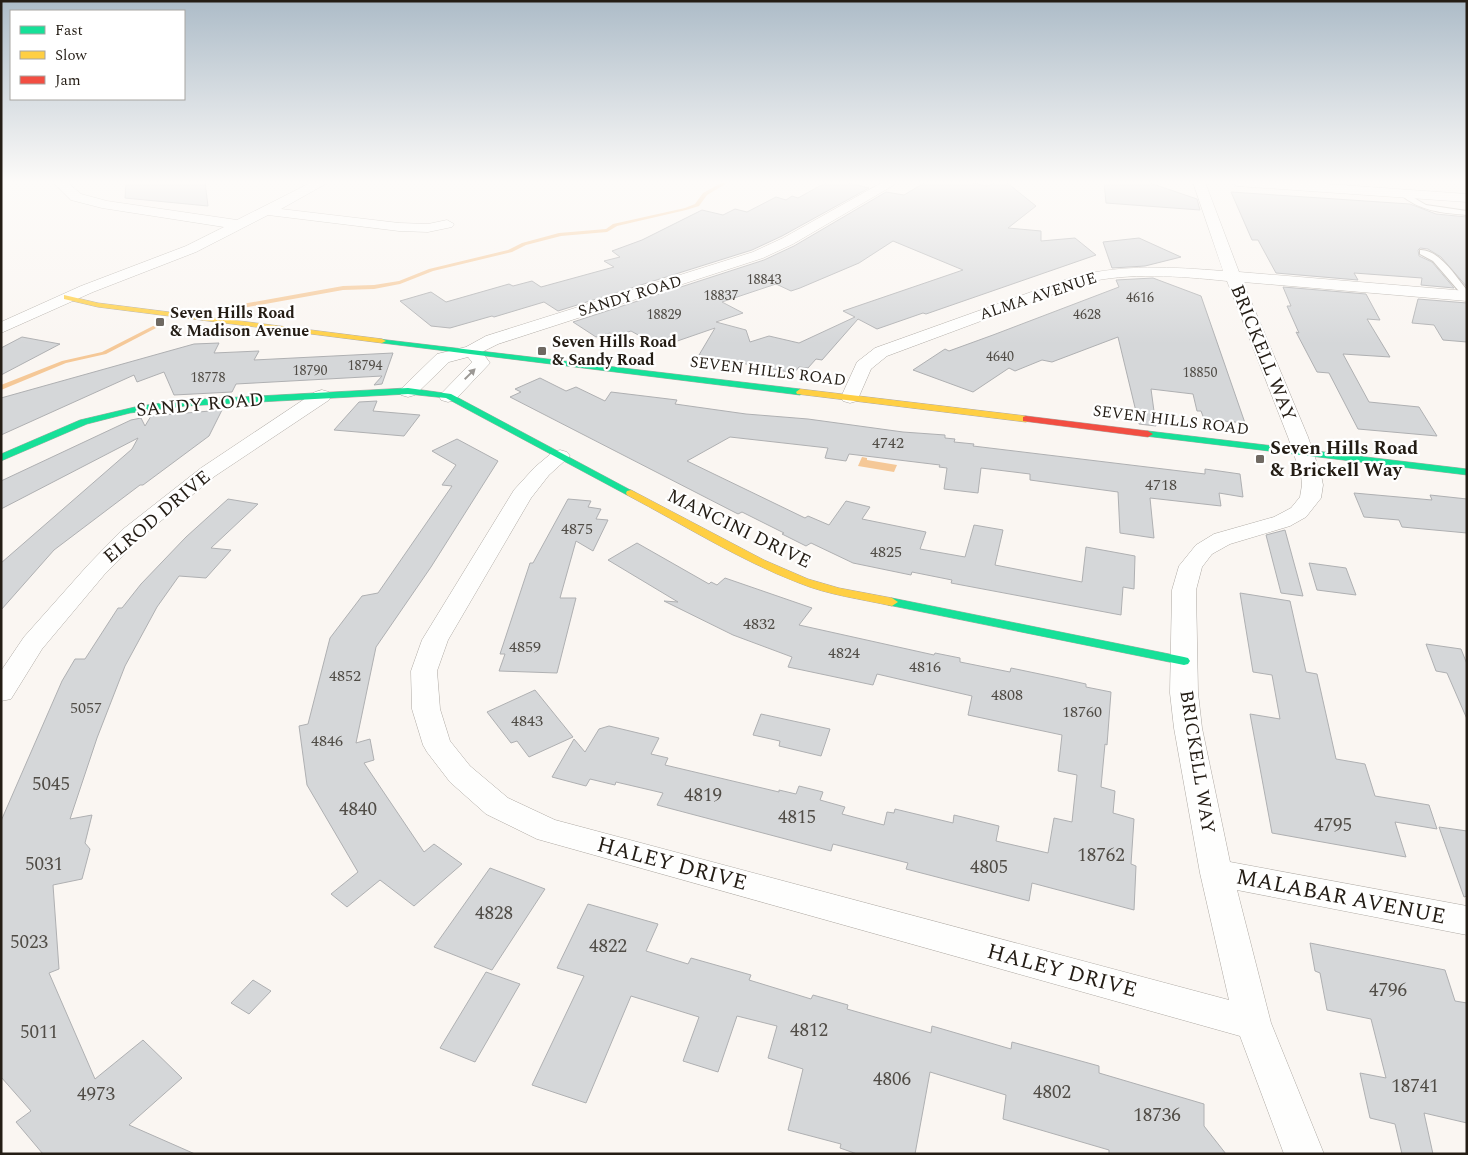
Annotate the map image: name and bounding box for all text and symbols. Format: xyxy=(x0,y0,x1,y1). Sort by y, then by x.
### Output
legend xyxy=(10,10,185,100)
text: Fast xyxy=(55,19,83,42)
text: Slow xyxy=(55,44,87,67)
text: Jam xyxy=(55,69,81,92)
street label: ALMA AVENUE xyxy=(976,266,1100,326)
street label: SANDY ROAD xyxy=(575,269,685,323)
house number: 18843 xyxy=(747,269,782,290)
street label: BRICKELL WAY xyxy=(1222,280,1304,426)
house number: 18837 xyxy=(704,285,739,306)
house number: 4616 xyxy=(1126,287,1154,308)
place label: Seven Hills Road & Madison Avenue xyxy=(170,301,309,343)
house number: 18829 xyxy=(647,304,682,325)
house number: 4628 xyxy=(1073,304,1101,325)
marker: Seven Hills Road & Madison Avenue xyxy=(154,316,166,328)
place label: Seven Hills Road & Sandy Road xyxy=(552,330,677,372)
marker: Seven Hills Road & Sandy Road xyxy=(536,345,548,357)
house number: 4640 xyxy=(986,346,1014,367)
street label: SEVEN HILLS ROAD xyxy=(689,350,847,392)
house number: 18794 xyxy=(348,355,383,376)
house number: 18790 xyxy=(293,360,328,381)
house number: 18850 xyxy=(1183,362,1218,383)
house number: 18778 xyxy=(191,367,226,388)
one-way arrow xyxy=(464,368,476,380)
street label: SANDY ROAD xyxy=(135,385,265,425)
street label: SEVEN HILLS ROAD xyxy=(1092,399,1250,441)
house number: 4742 xyxy=(872,431,904,455)
place label: Seven Hills Road & Brickell Way xyxy=(1270,434,1418,485)
marker: Seven Hills Road & Brickell Way xyxy=(1254,453,1266,465)
street label: ELROD DRIVE xyxy=(97,463,217,571)
house number: 4718 xyxy=(1145,473,1177,497)
street label: MANCINI DRIVE xyxy=(662,482,816,576)
house number: 4875 xyxy=(561,517,593,541)
house number: 4825 xyxy=(870,540,902,564)
house number: 4832 xyxy=(743,612,775,636)
house number: 4859 xyxy=(509,635,541,659)
house number: 4824 xyxy=(828,641,860,665)
house number: 4816 xyxy=(909,655,941,679)
house number: 4852 xyxy=(329,664,361,688)
house number: 4808 xyxy=(991,683,1023,707)
street label: BRICKELL WAY xyxy=(1171,688,1223,836)
house number: 5057 xyxy=(70,696,102,720)
house number: 18760 xyxy=(1062,700,1102,724)
house number: 4843 xyxy=(511,709,543,733)
house number: 4846 xyxy=(311,729,343,753)
house number: 5045 xyxy=(32,770,70,799)
house number: 4819 xyxy=(684,781,722,810)
house number: 4840 xyxy=(339,795,377,824)
house number: 4815 xyxy=(778,803,816,832)
house number: 4795 xyxy=(1314,811,1352,840)
street label: HALEY DRIVE xyxy=(593,828,751,900)
house number: 18762 xyxy=(1077,841,1125,870)
house number: 5031 xyxy=(25,850,63,879)
house number: 4805 xyxy=(970,853,1008,882)
street label: MALABAR AVENUE xyxy=(1233,861,1449,933)
house number: 4828 xyxy=(475,899,513,928)
house number: 5023 xyxy=(10,928,48,957)
house number: 4822 xyxy=(589,932,627,961)
street label: HALEY DRIVE xyxy=(983,935,1141,1007)
house number: 4796 xyxy=(1369,976,1407,1005)
house number: 4812 xyxy=(790,1016,828,1045)
house number: 5011 xyxy=(20,1018,58,1047)
house number: 4806 xyxy=(873,1065,911,1094)
house number: 18741 xyxy=(1391,1072,1439,1101)
house number: 4802 xyxy=(1033,1078,1071,1107)
house number: 4973 xyxy=(77,1080,115,1109)
house number: 18736 xyxy=(1133,1101,1181,1130)

